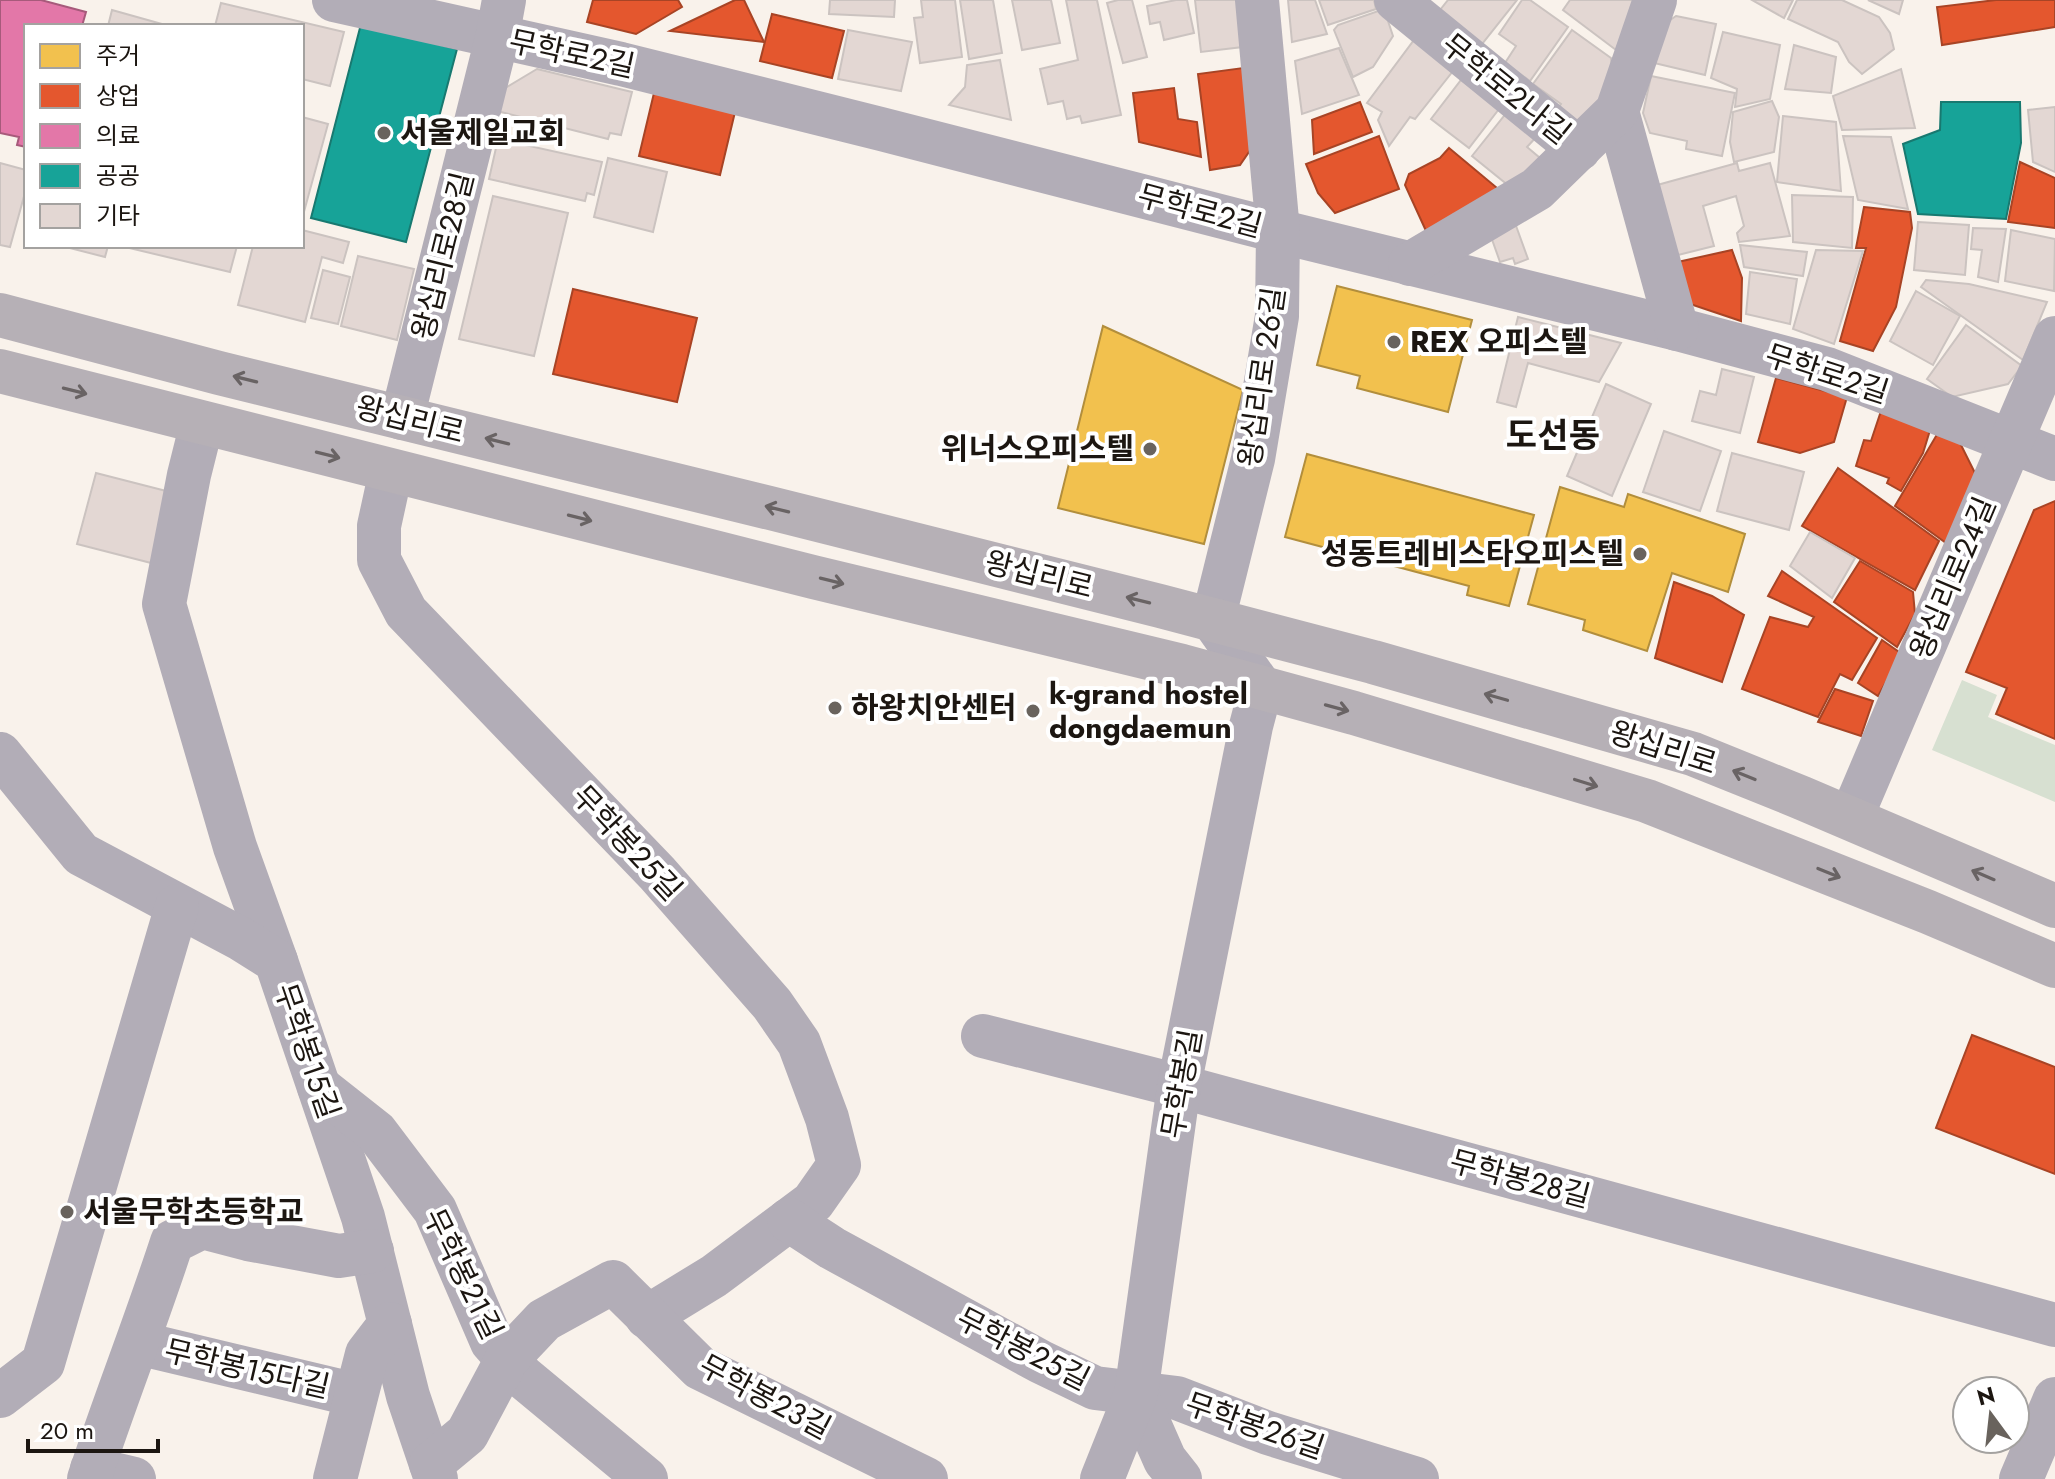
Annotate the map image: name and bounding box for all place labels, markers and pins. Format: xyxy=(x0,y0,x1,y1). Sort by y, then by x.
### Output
place label: 서울제일교회 xyxy=(400,111,566,154)
marker: 서울제일교회 xyxy=(375,124,393,142)
place label: REX 오피스텔 xyxy=(1410,320,1587,363)
marker: REX 오피스텔 xyxy=(1385,333,1403,351)
place label: 위너스오피스텔 xyxy=(941,427,1134,470)
marker: 위너스오피스텔 xyxy=(1141,440,1159,458)
place label: 성동트레비스타오피스텔 xyxy=(1320,532,1624,575)
marker: 성동트레비스타오피스텔 xyxy=(1631,545,1649,563)
place label: k-grand hostel dongdaemun xyxy=(1049,672,1248,749)
place label: 하왕치안센터 xyxy=(851,686,1017,729)
marker: 하왕치안센터 xyxy=(826,699,844,717)
marker: k-grand hostel dongdaemun xyxy=(1024,702,1042,720)
place label: 서울무학초등학교 xyxy=(83,1190,304,1233)
marker: 서울무학초등학교 xyxy=(58,1203,76,1221)

